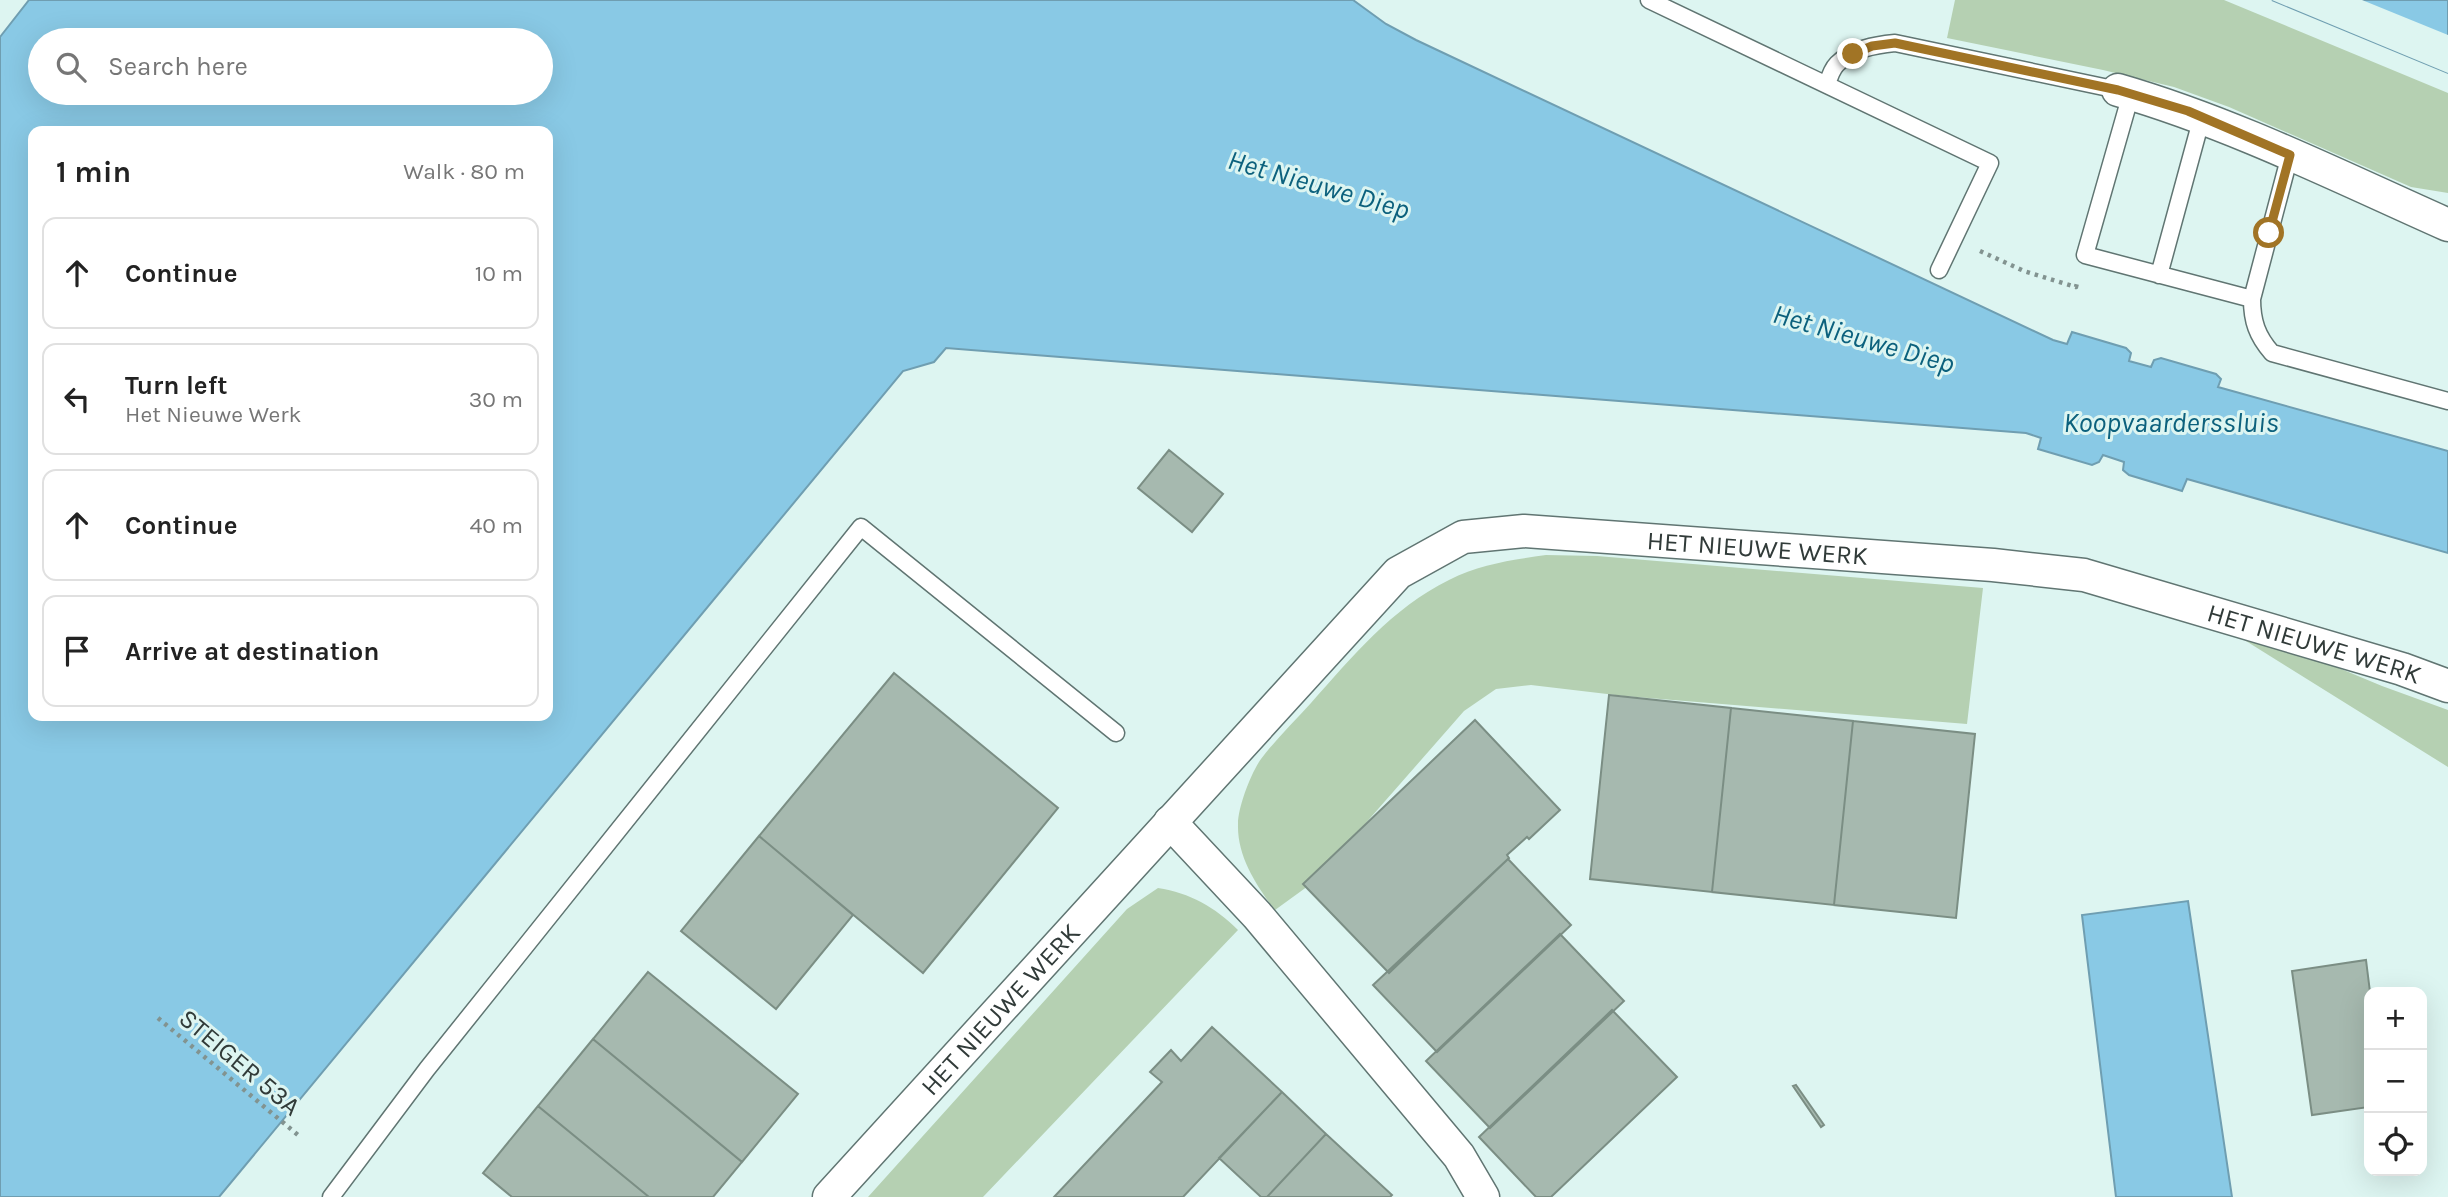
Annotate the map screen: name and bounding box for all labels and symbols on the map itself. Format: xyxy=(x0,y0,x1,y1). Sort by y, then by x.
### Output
route end xyxy=(1837,38,1868,69)
water label: Het Nieuwe Diep xyxy=(1224,143,1414,226)
route start xyxy=(2253,217,2284,248)
water label: Het Nieuwe Diep xyxy=(1769,297,1959,380)
water label: Koopvaarderssluis xyxy=(2063,406,2279,439)
street label: HET NIEUWE WERK xyxy=(1646,525,1869,572)
street label: HET NIEUWE WERK xyxy=(2204,597,2426,691)
street label: HET NIEUWE WERK xyxy=(914,917,1087,1102)
street label: STEIGER 53A xyxy=(173,1003,307,1122)

